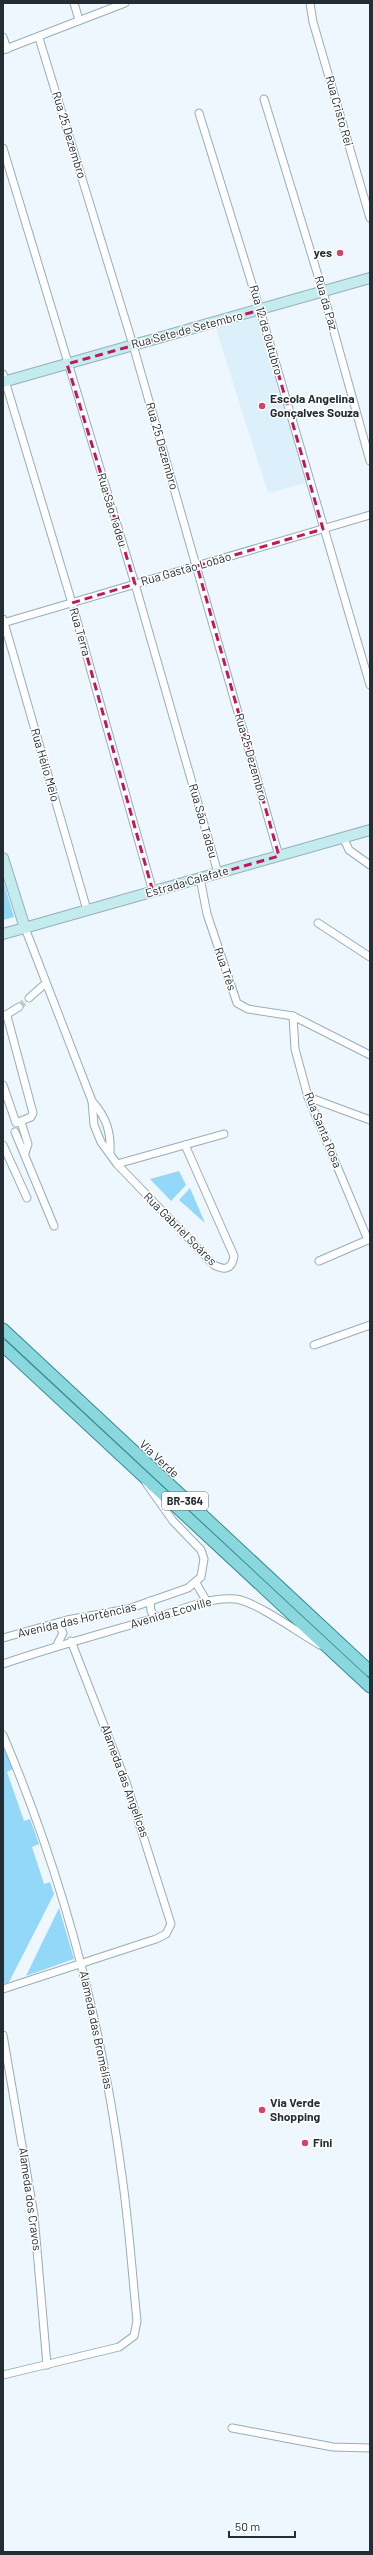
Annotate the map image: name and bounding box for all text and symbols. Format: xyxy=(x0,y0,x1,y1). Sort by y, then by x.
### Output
street label: Rua Cristo Rei xyxy=(323,74,357,148)
street label: Rua 25 Dezembro xyxy=(50,90,90,180)
place label: yes xyxy=(314,245,332,259)
marker: yes xyxy=(335,248,345,258)
street label: Rua da Paz xyxy=(313,274,341,332)
street label: Rua 12 de Outubro xyxy=(247,283,286,376)
street label: Rua Sete de Setembro xyxy=(129,307,244,351)
place label: Escola Angelina Gonçalves Souza xyxy=(270,391,359,419)
street label: Rua 25 Dezembro xyxy=(144,400,182,491)
marker: Escola Angelina Gonçalves Souza xyxy=(257,401,267,411)
street label: Rua São Tadeu xyxy=(95,471,131,548)
street label: Rua Gastão Lobão xyxy=(139,548,233,588)
street label: Rua Terra xyxy=(67,606,95,657)
street label: Rua 25 Dezembro xyxy=(233,711,271,802)
street label: Rua Hélio Melo xyxy=(29,726,63,803)
street label: Rua São Tadeu xyxy=(187,782,221,859)
street label: Estrada Calafate xyxy=(144,862,230,900)
street label: Rua Três xyxy=(212,945,240,992)
street label: Rua Santa Rosa xyxy=(302,1090,346,1170)
street label: Rua Gabriel Soáres xyxy=(141,1189,220,1268)
street label: Via Verde xyxy=(137,1437,182,1480)
road number: BR-364 xyxy=(162,1492,208,1510)
street label: Avenida Ecoville xyxy=(128,1594,213,1630)
street label: Avenida das Horténcias xyxy=(16,1598,138,1640)
street label: Alameda das Angelicas xyxy=(99,1722,153,1839)
street label: Alameda das Bromélias xyxy=(78,1969,116,2090)
place label: Via Verde Shopping xyxy=(270,2095,321,2123)
marker: Via Verde Shopping xyxy=(257,2105,267,2115)
place label: Fini xyxy=(313,2135,332,2149)
marker: Fini xyxy=(300,2138,310,2148)
street label: Alameda dos Cravos xyxy=(17,2146,45,2252)
scale bar xyxy=(229,2513,295,2539)
text: 50 m xyxy=(235,2519,260,2533)

